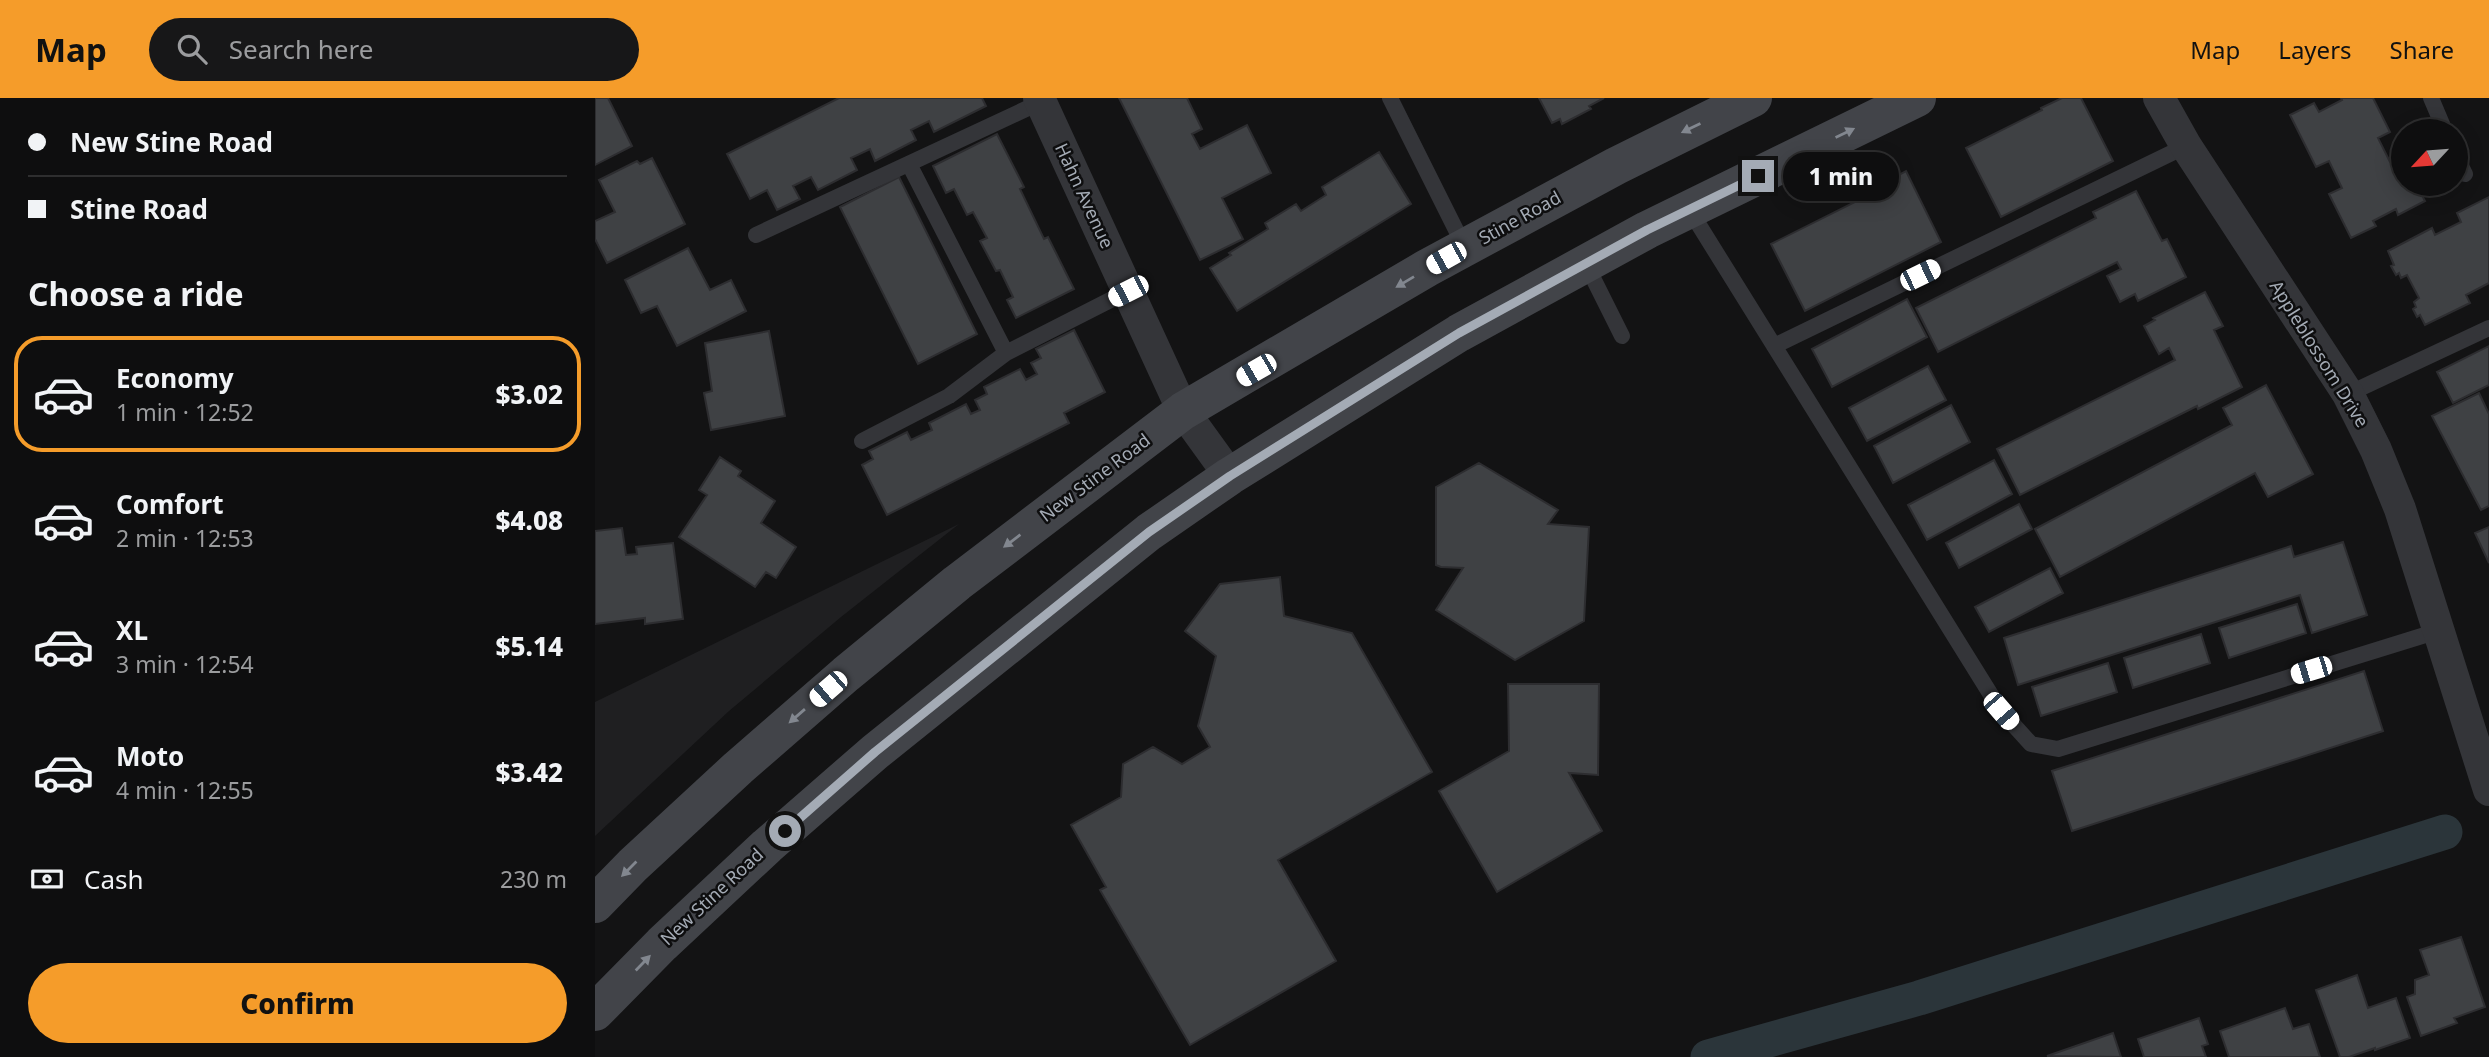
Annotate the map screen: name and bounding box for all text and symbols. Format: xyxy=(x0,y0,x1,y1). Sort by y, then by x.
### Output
search box xyxy=(149,18,639,81)
text: Map xyxy=(35,27,107,72)
icon: search xyxy=(173,30,211,68)
text: Search here xyxy=(229,31,373,67)
text: Map xyxy=(2190,33,2240,66)
text: Layers xyxy=(2278,33,2352,66)
text: Share xyxy=(2390,33,2454,66)
north arrow xyxy=(2391,119,2467,196)
map controls xyxy=(2391,119,2468,196)
one-way arrow xyxy=(1681,123,1701,134)
text: New Stine Road xyxy=(70,124,273,160)
one-way arrow xyxy=(1835,128,1855,139)
street label: Hahn Avenue xyxy=(1050,139,1120,252)
callout: 1 min xyxy=(1783,152,1898,200)
route end xyxy=(1742,160,1774,192)
text: 1 min xyxy=(1809,160,1873,192)
street label: Stine Road xyxy=(1474,185,1565,249)
text: Stine Road xyxy=(70,191,208,227)
car xyxy=(1423,239,1470,277)
car xyxy=(1897,256,1944,294)
text: Choose a ride xyxy=(28,272,244,315)
car xyxy=(1105,272,1152,310)
one-way arrow xyxy=(1395,275,1414,288)
street label: Appleblossom Drive xyxy=(2265,275,2375,432)
car xyxy=(1233,350,1280,390)
text: Economy xyxy=(116,360,234,396)
icon: car xyxy=(32,363,95,426)
text: $3.02 xyxy=(496,376,563,412)
text: 1 min · 12:52 xyxy=(116,396,254,428)
street label: New Stine Road xyxy=(1034,428,1155,527)
text: Comfort xyxy=(116,486,224,522)
icon: car xyxy=(32,489,95,552)
text: $4.08 xyxy=(496,502,563,538)
text: 2 min · 12:53 xyxy=(116,522,254,554)
one-way arrow xyxy=(1003,534,1021,549)
text: XL xyxy=(116,612,148,648)
icon: car xyxy=(32,615,95,678)
text: $5.14 xyxy=(496,628,563,664)
text: 3 min · 12:54 xyxy=(116,648,254,680)
car xyxy=(2288,654,2335,686)
car xyxy=(806,667,851,711)
car xyxy=(1980,688,2023,734)
one-way arrow xyxy=(789,708,806,723)
text: Moto xyxy=(116,738,184,774)
icon: car xyxy=(32,741,95,804)
text: $3.42 xyxy=(496,754,563,790)
text: 4 min · 12:55 xyxy=(116,774,254,806)
route start xyxy=(769,815,801,847)
street label: New Stine Road xyxy=(655,842,768,950)
icon: cash xyxy=(28,860,66,898)
one-way arrow xyxy=(622,860,638,877)
text: Cash xyxy=(84,861,144,897)
text: 230 m xyxy=(500,863,567,895)
one-way arrow xyxy=(634,955,651,972)
button: Confirm xyxy=(28,963,567,1043)

